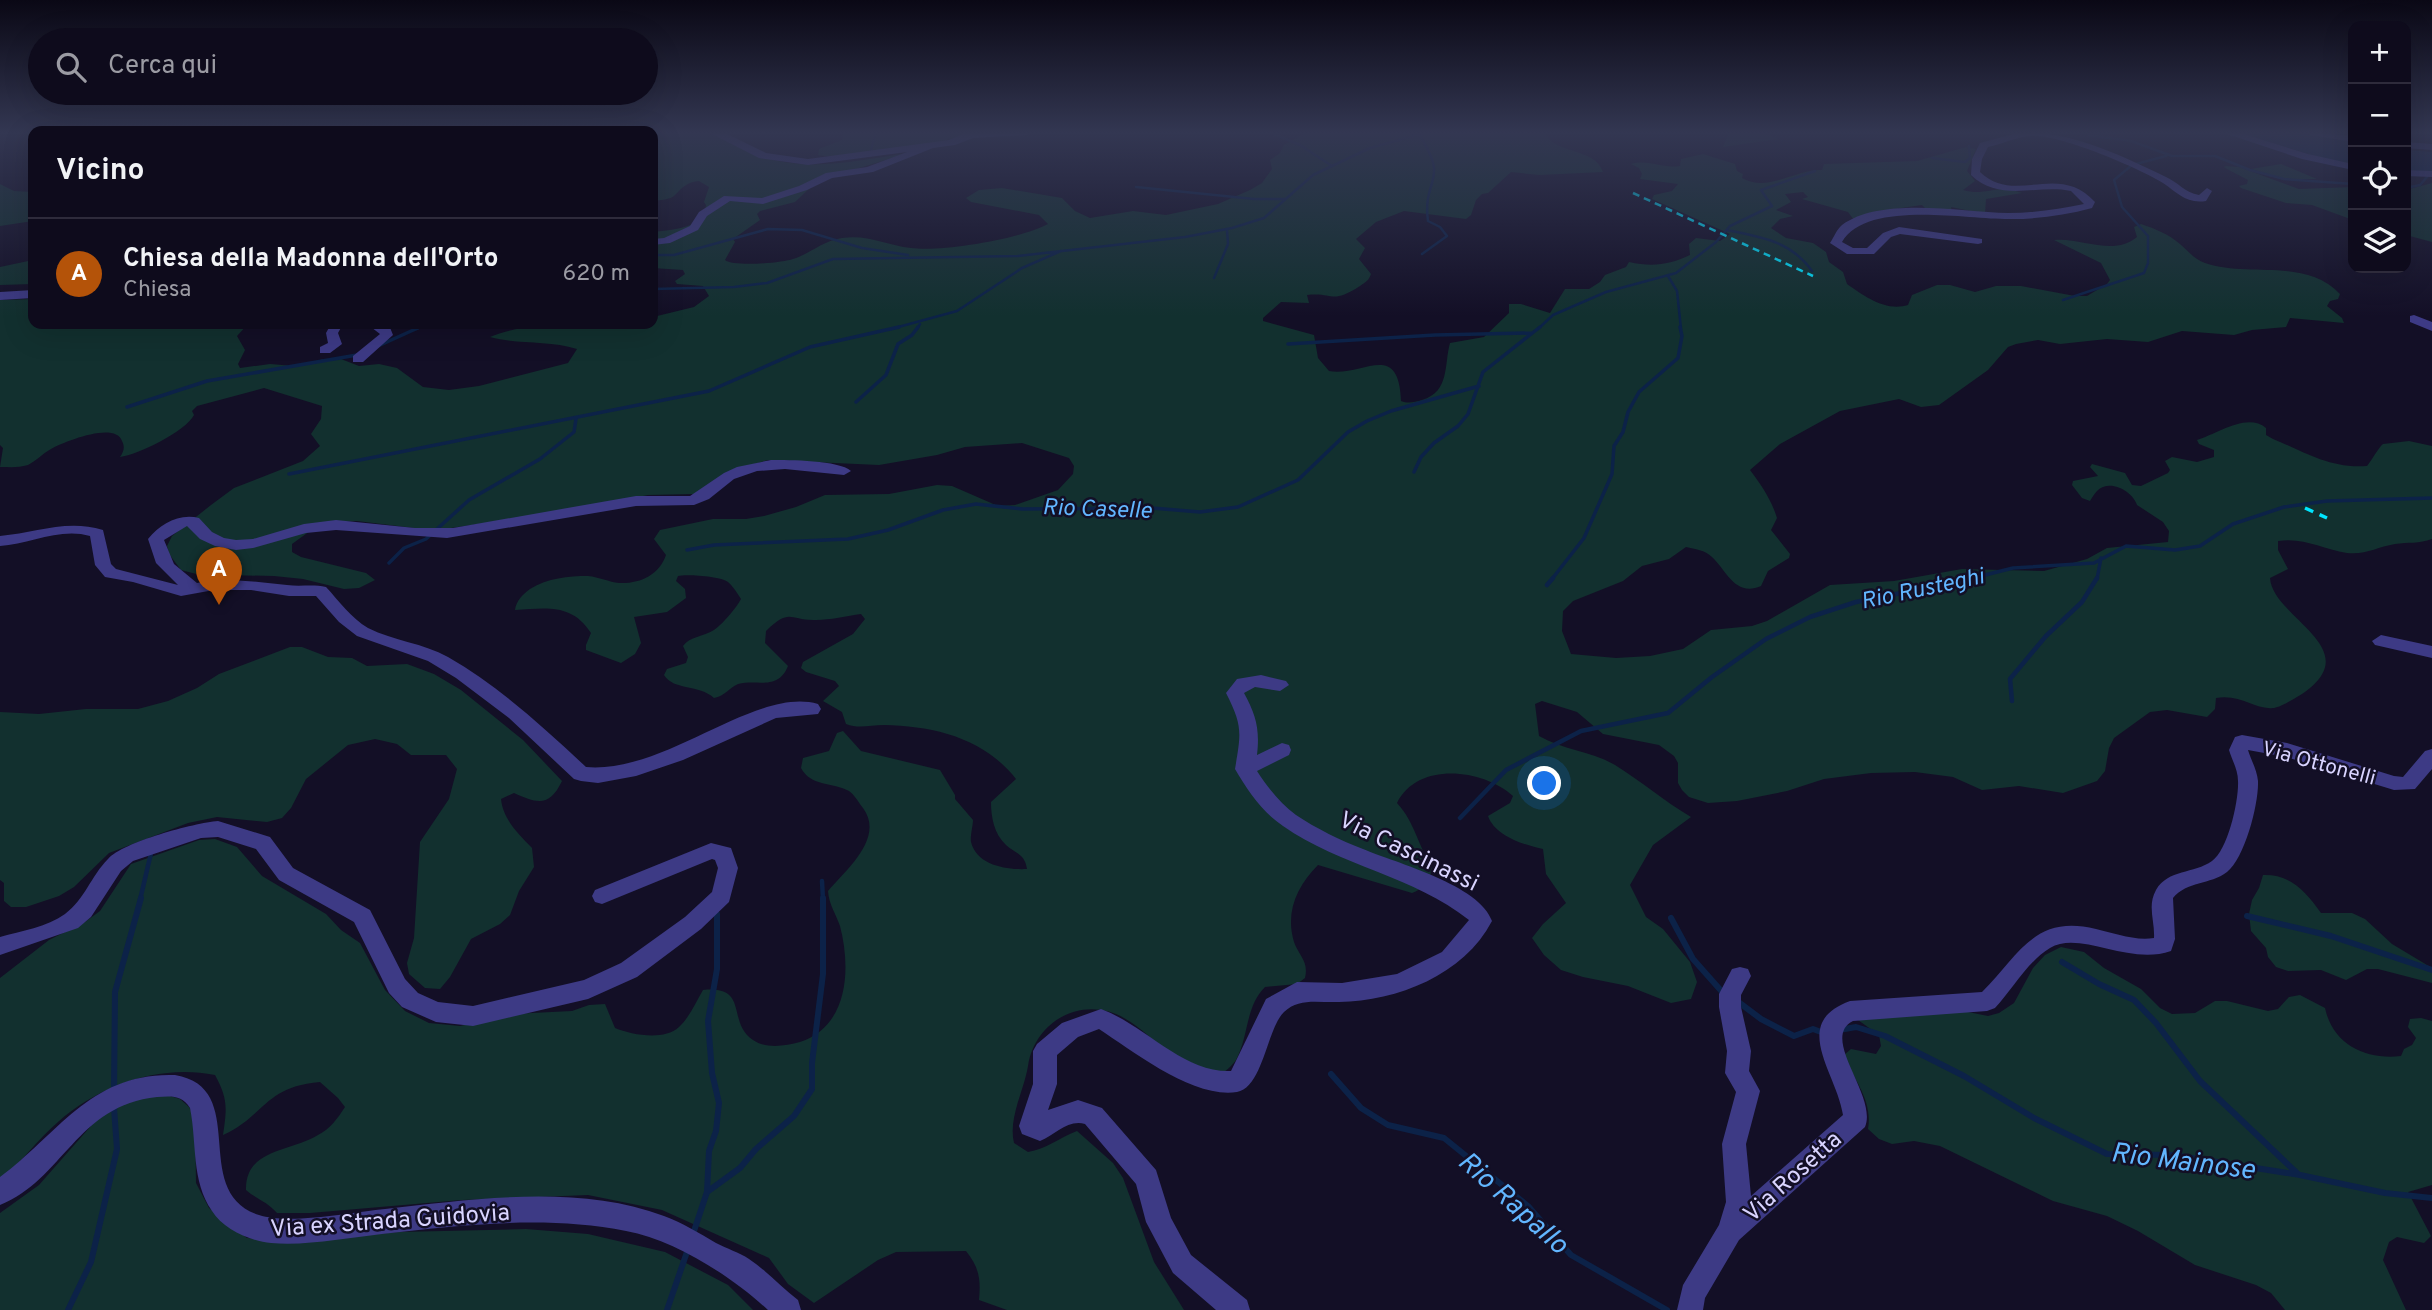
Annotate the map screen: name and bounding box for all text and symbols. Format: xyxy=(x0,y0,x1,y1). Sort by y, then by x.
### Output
map controls xyxy=(2348,21,2411,273)
button: + xyxy=(2348,21,2411,84)
search box xyxy=(28,28,658,105)
icon: search xyxy=(52,48,90,86)
text: Cerca qui xyxy=(108,50,217,83)
button: − xyxy=(2348,84,2411,147)
button: locate xyxy=(2348,147,2411,210)
text: Vicino xyxy=(56,153,145,190)
button: layers xyxy=(2348,210,2411,273)
text: Chiesa della Madonna dell'Orto xyxy=(123,243,498,276)
text: A xyxy=(71,260,87,289)
text: 620 m xyxy=(563,260,630,289)
text: Chiesa xyxy=(123,276,191,305)
water label: Rio Caselle xyxy=(1042,494,1153,527)
pin: A xyxy=(196,547,242,605)
water label: Rio Rusteghi xyxy=(1858,563,1988,618)
street label: Via Ottonelli xyxy=(2259,736,2379,793)
your location xyxy=(1527,766,1561,800)
street label: Via Cascinassi xyxy=(1333,806,1483,900)
street label: Via Rosetta xyxy=(1738,1125,1849,1230)
water label: Rio Mainose xyxy=(2109,1136,2257,1190)
water label: Rio Rapallo xyxy=(1449,1145,1575,1264)
street label: Via ex Strada Guidovia xyxy=(269,1199,511,1245)

